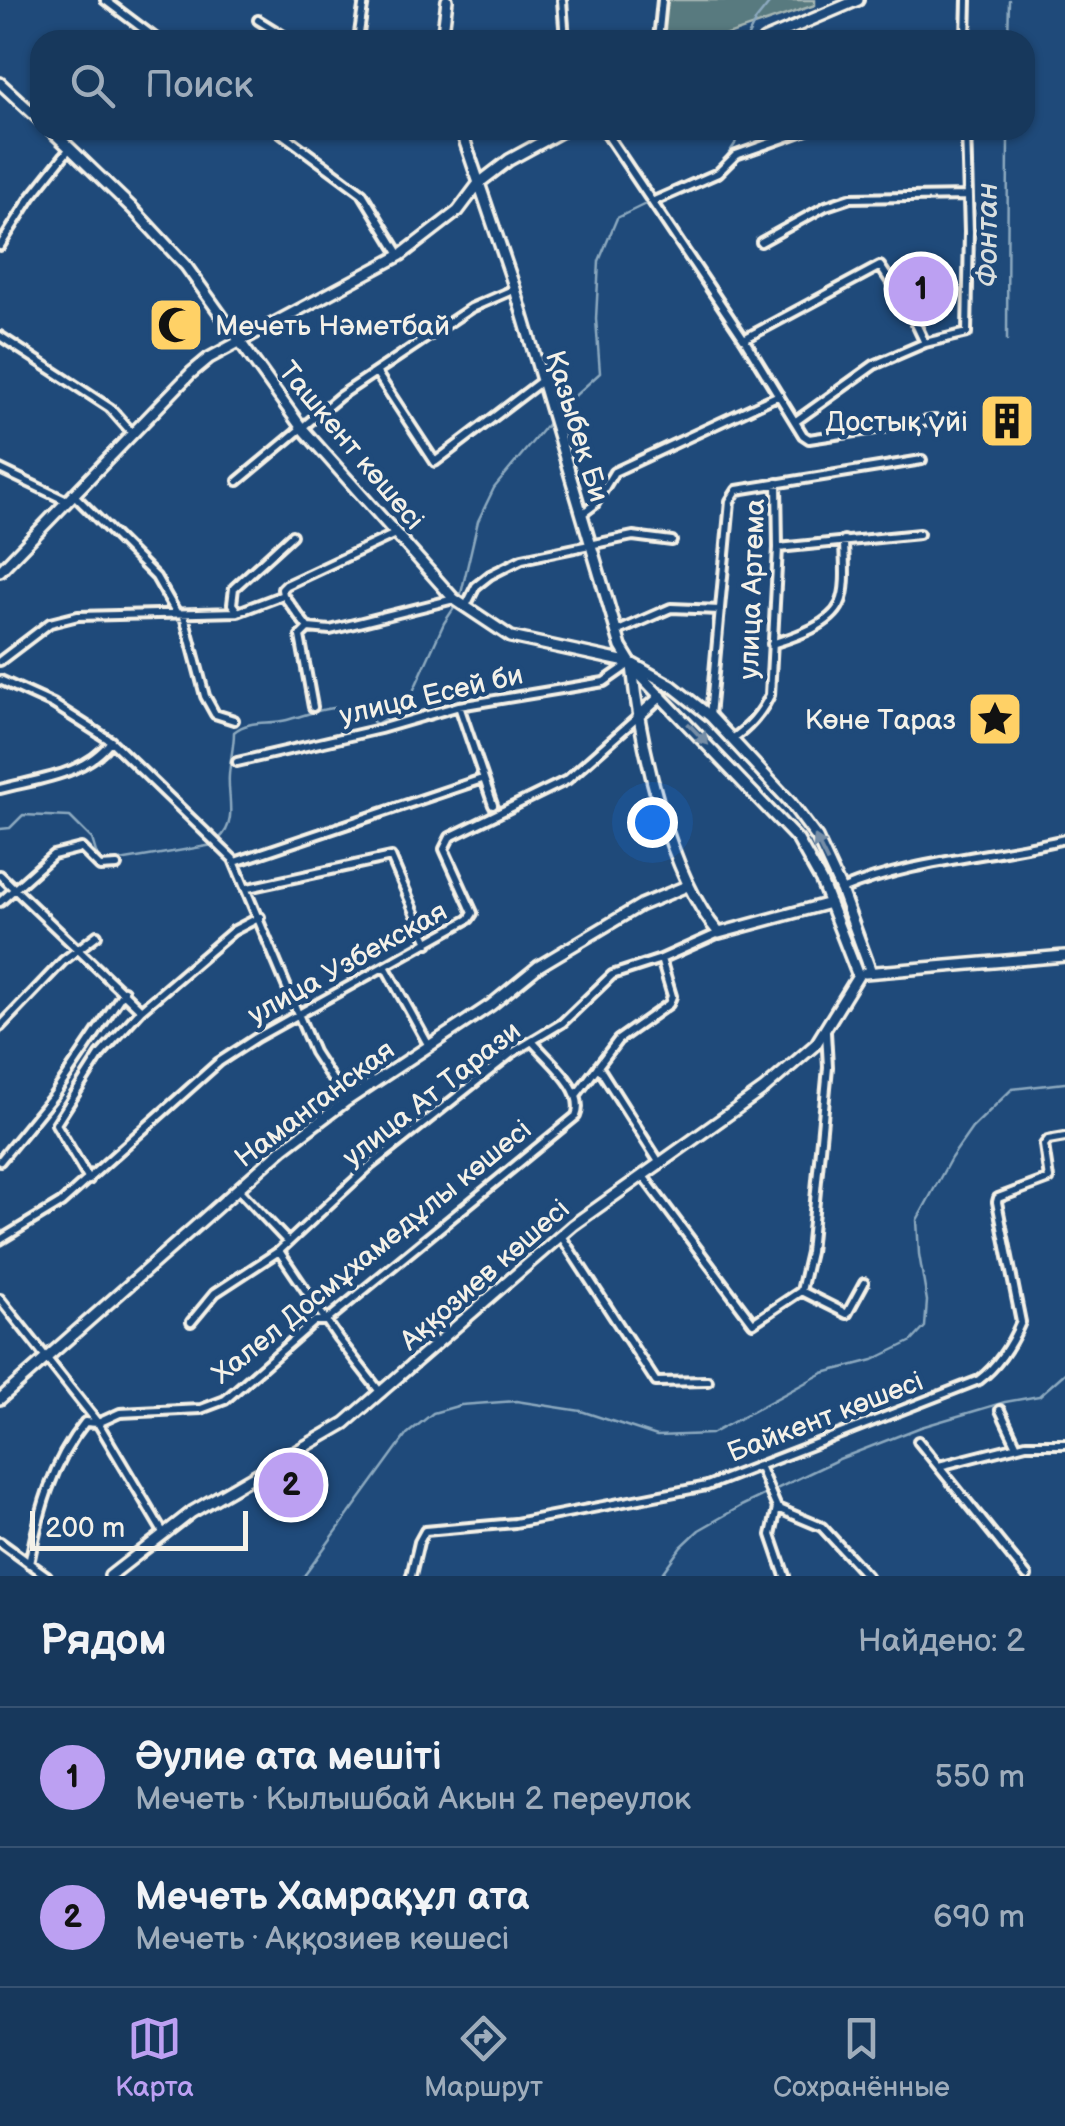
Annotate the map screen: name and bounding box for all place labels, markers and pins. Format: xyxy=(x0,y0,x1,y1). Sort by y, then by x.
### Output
pin: 1 xyxy=(888,252,954,326)
mosque icon: Мечеть Нәметбай xyxy=(146,295,206,355)
place label: Мечеть Нәметбай xyxy=(215,310,450,343)
building icon: Достық үйі xyxy=(977,391,1037,451)
place label: Достық үйі xyxy=(826,406,968,439)
place icon: Көне Тараз xyxy=(965,689,1025,749)
place label: Көне Тараз xyxy=(805,704,956,737)
pin: 2 xyxy=(258,1448,324,1522)

